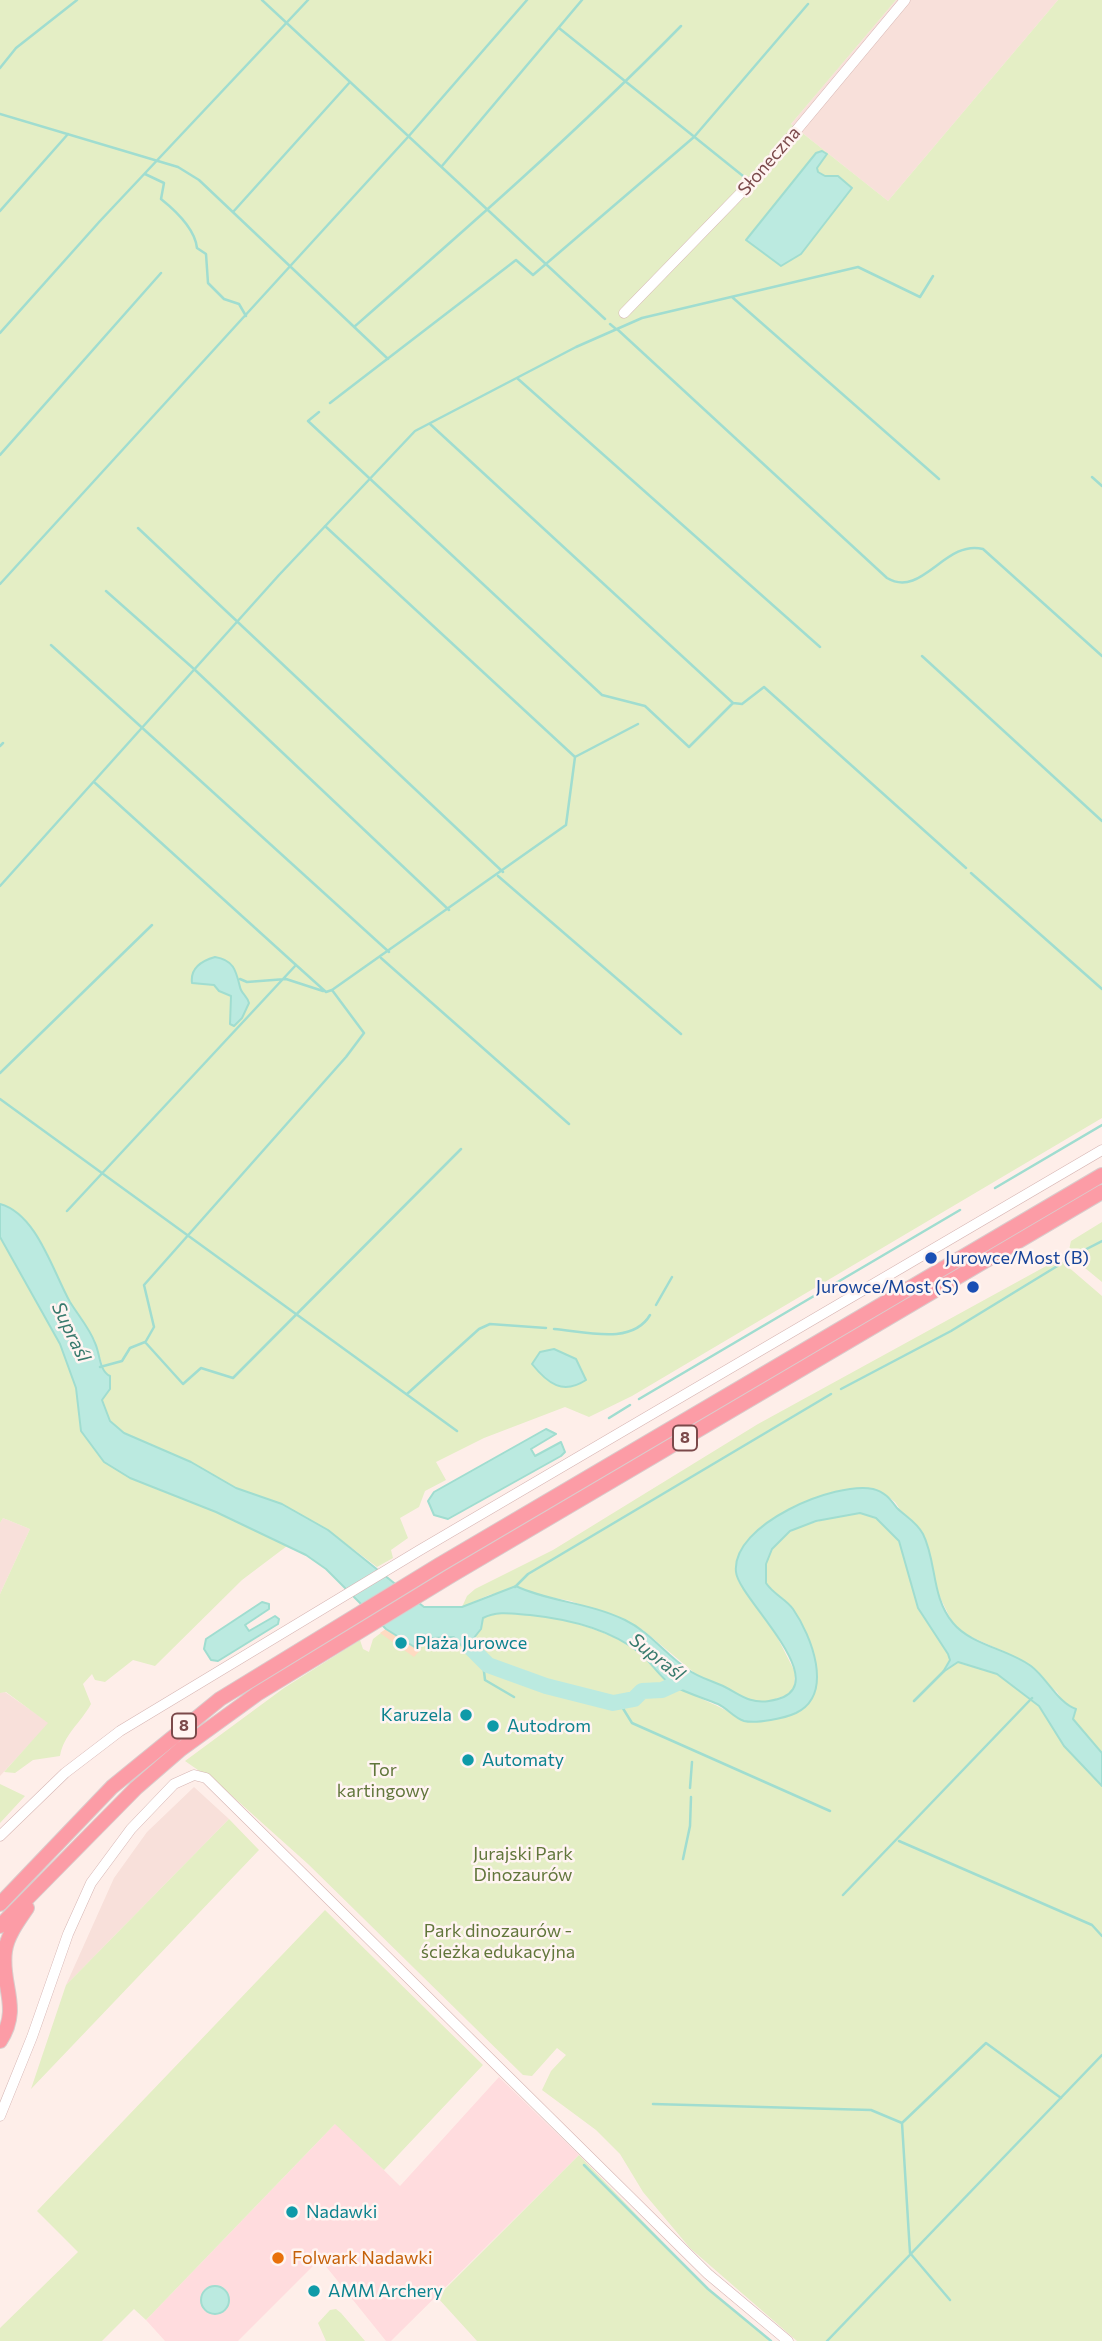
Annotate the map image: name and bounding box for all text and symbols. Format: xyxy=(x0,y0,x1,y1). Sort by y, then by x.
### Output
street label: Słoneczna xyxy=(733,122,805,200)
place label: Jurowce/Most (B) xyxy=(945,1247,1089,1269)
marker: Jurowce/Most (B) xyxy=(923,1250,939,1266)
place label: Jurowce/Most (S) xyxy=(816,1276,959,1298)
marker: Jurowce/Most (S) xyxy=(965,1279,981,1295)
water label: Supraśl xyxy=(47,1298,95,1366)
road number: 8 xyxy=(673,1426,697,1450)
water label: Supraśl xyxy=(625,1628,689,1686)
place label: Plaża Jurowce xyxy=(415,1632,527,1654)
marker: Plaża Jurowce xyxy=(393,1635,409,1651)
place label: Karuzela xyxy=(381,1704,452,1726)
marker: Karuzela xyxy=(458,1707,474,1723)
road number: 8 xyxy=(172,1714,196,1738)
place label: Autodrom xyxy=(507,1715,591,1737)
marker: Autodrom xyxy=(485,1718,501,1734)
place label: Automaty xyxy=(482,1749,564,1771)
marker: Automaty xyxy=(460,1752,476,1768)
park label: Tor kartingowy xyxy=(337,1759,429,1802)
park label: Jurajski Park Dinozaurów xyxy=(473,1843,573,1885)
park label: Park dinozaurów - ścieżka edukacyjna xyxy=(421,1920,575,1962)
place label: Nadawki xyxy=(306,2201,377,2223)
marker: Nadawki xyxy=(284,2204,300,2220)
place label: Folwark Nadawki xyxy=(292,2247,433,2269)
marker: Folwark Nadawki xyxy=(270,2250,286,2266)
place label: AMM Archery xyxy=(328,2280,443,2302)
marker: AMM Archery xyxy=(306,2283,322,2299)

